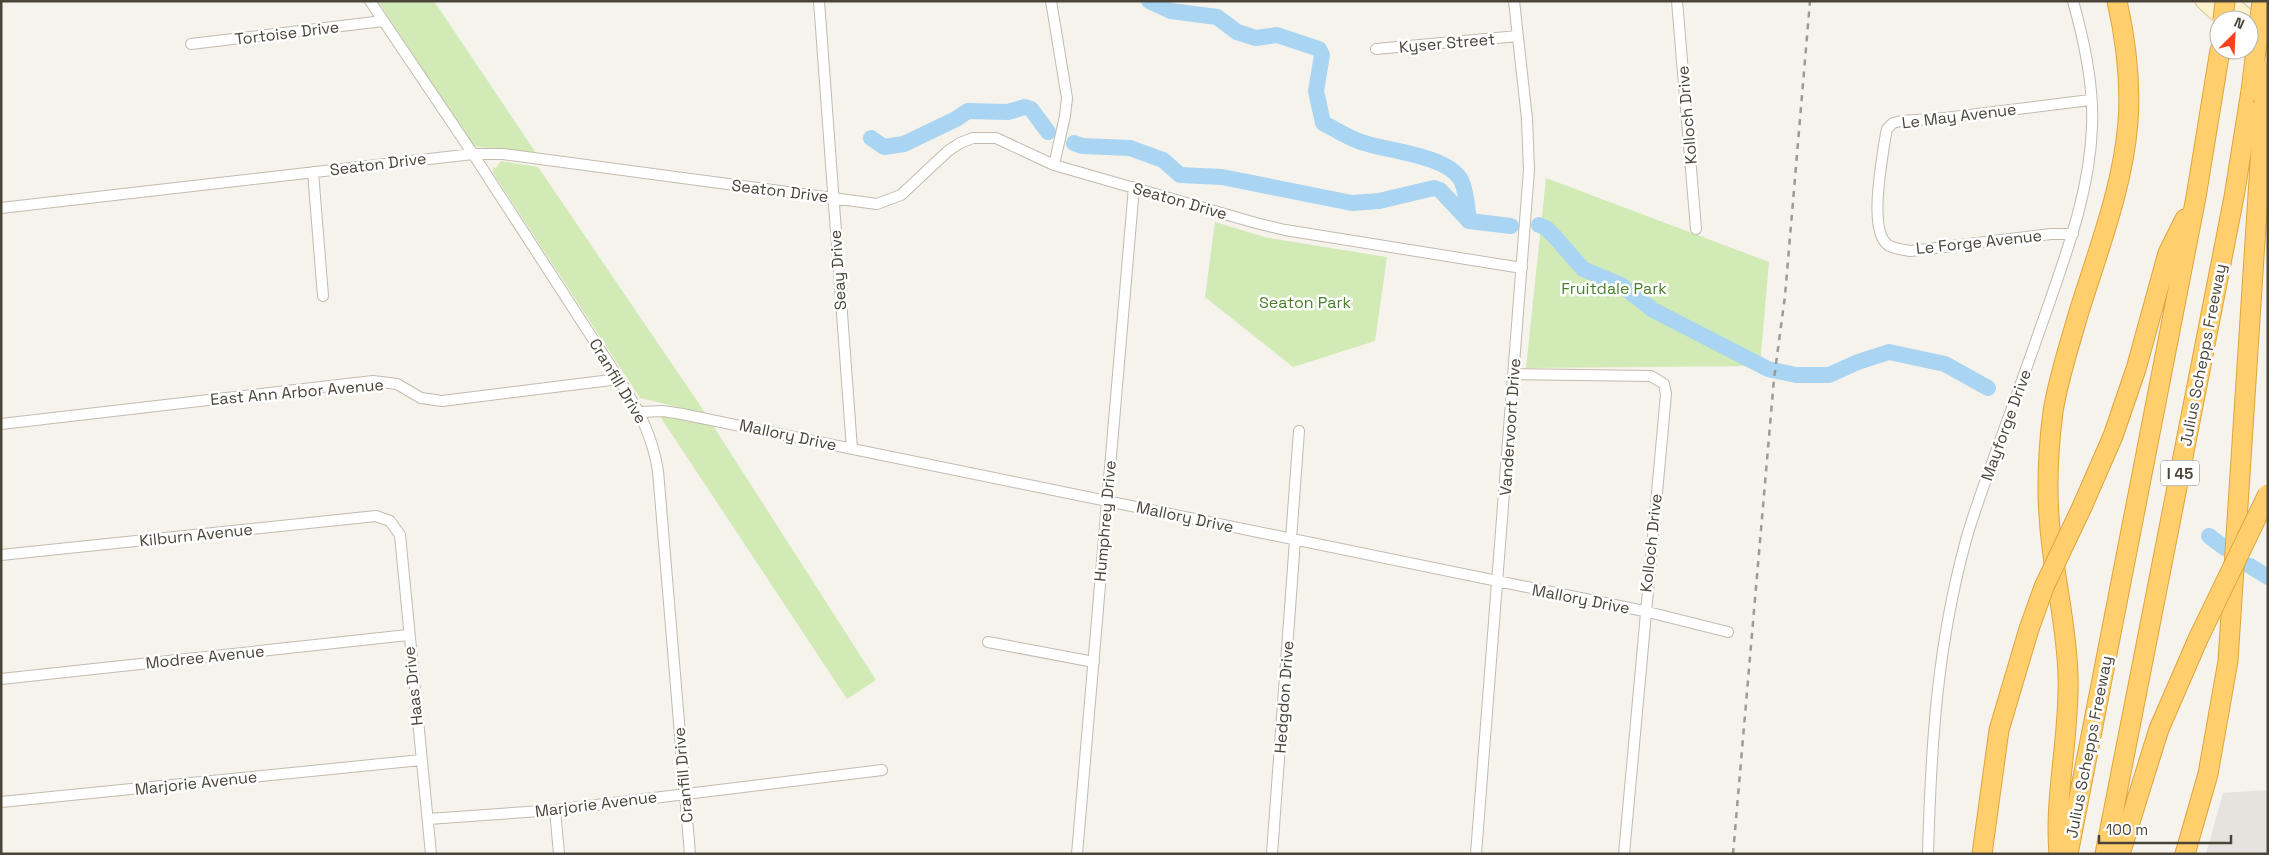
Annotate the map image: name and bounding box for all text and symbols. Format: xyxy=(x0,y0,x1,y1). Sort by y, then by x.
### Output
north arrow xyxy=(2209,10,2259,60)
text: N xyxy=(2231,13,2247,33)
street label: Tortoise Drive xyxy=(234,16,340,50)
street label: Kyser Street xyxy=(1398,28,1496,58)
street label: Kolloch Drive xyxy=(1672,65,1702,165)
street label: Le May Avenue xyxy=(1900,99,2018,133)
street label: Seaton Drive xyxy=(328,148,428,180)
street label: Seaton Drive xyxy=(730,175,830,207)
street label: Seaton Drive xyxy=(1130,178,1230,224)
street label: Le Forge Avenue xyxy=(1915,225,2043,259)
street label: Seay Drive xyxy=(825,229,851,311)
street label: Julius Schepps Freeway xyxy=(2175,262,2231,448)
park label: Fruitdale Park xyxy=(1561,278,1667,299)
park label: Seaton Park xyxy=(1259,292,1351,313)
street label: Cranfill Drive xyxy=(584,335,652,427)
street label: Vandervoort Drive xyxy=(1495,357,1525,497)
street label: Mayforge Drive xyxy=(1976,366,2036,484)
street label: East Ann Arbor Avenue xyxy=(209,374,385,410)
street label: Mallory Drive xyxy=(737,414,839,456)
street label: Humphrey Drive xyxy=(1089,460,1121,582)
road number: I 45 xyxy=(2161,460,2199,486)
street label: Kolloch Drive xyxy=(1635,493,1667,593)
street label: Mallory Drive xyxy=(1134,496,1236,538)
street label: Kilburn Avenue xyxy=(138,519,254,551)
street label: Mallory Drive xyxy=(1530,579,1632,619)
street label: Modree Avenue xyxy=(145,640,265,674)
street label: Hedgdon Drive xyxy=(1270,640,1298,754)
street label: Haas Drive xyxy=(398,645,428,727)
street label: Julius Schepps Freeway xyxy=(2061,654,2117,840)
street label: Cranfill Drive xyxy=(668,726,698,824)
street label: Marjorie Avenue xyxy=(134,766,258,800)
street label: Marjorie Avenue xyxy=(534,786,658,822)
scale bar xyxy=(2099,812,2232,844)
text: 100 m xyxy=(2106,820,2148,839)

